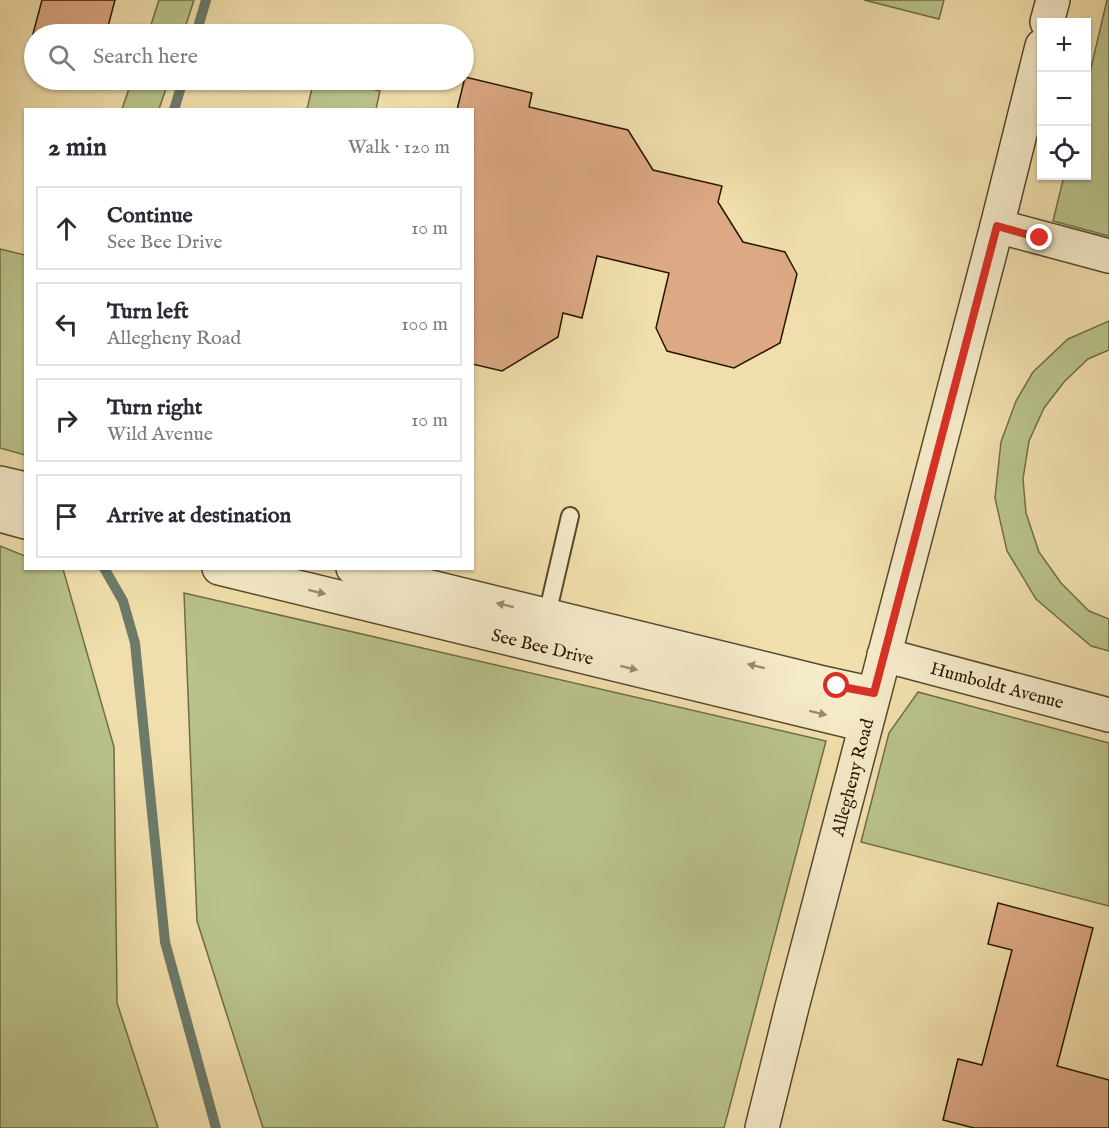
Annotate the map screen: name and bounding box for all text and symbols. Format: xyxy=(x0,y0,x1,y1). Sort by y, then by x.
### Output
map controls xyxy=(1037,18,1091,180)
button: + xyxy=(1037,18,1091,72)
search box xyxy=(24,24,474,90)
icon: search xyxy=(45,41,78,74)
text: Search here xyxy=(93,43,198,71)
button: − xyxy=(1037,72,1091,126)
button: locate xyxy=(1037,126,1091,180)
text: 2 min xyxy=(48,131,107,164)
text: Walk · 120 m xyxy=(348,135,450,160)
text: Continue xyxy=(107,202,193,230)
icon: ahead xyxy=(50,212,83,245)
text: 10 m xyxy=(411,216,448,241)
route end xyxy=(1026,224,1052,250)
text: See Bee Drive xyxy=(107,230,223,255)
text: Turn left xyxy=(107,298,189,326)
icon: left xyxy=(50,308,83,341)
text: 100 m xyxy=(401,312,448,337)
text: Allegheny Road xyxy=(107,326,241,351)
text: Turn right xyxy=(107,394,202,422)
icon: right xyxy=(50,404,83,437)
text: 10 m xyxy=(411,408,448,433)
text: Wild Avenue xyxy=(107,422,213,447)
icon: arrive xyxy=(50,500,83,533)
text: Arrive at destination xyxy=(107,502,291,530)
one-way arrow xyxy=(308,588,326,598)
one-way arrow xyxy=(496,600,514,610)
street label: See Bee Drive xyxy=(489,625,595,672)
street label: Humboldt Avenue xyxy=(927,658,1066,715)
one-way arrow xyxy=(746,661,765,671)
one-way arrow xyxy=(620,663,638,673)
route start xyxy=(823,672,849,698)
one-way arrow xyxy=(809,709,828,719)
street label: Allegheny Road xyxy=(827,716,880,840)

